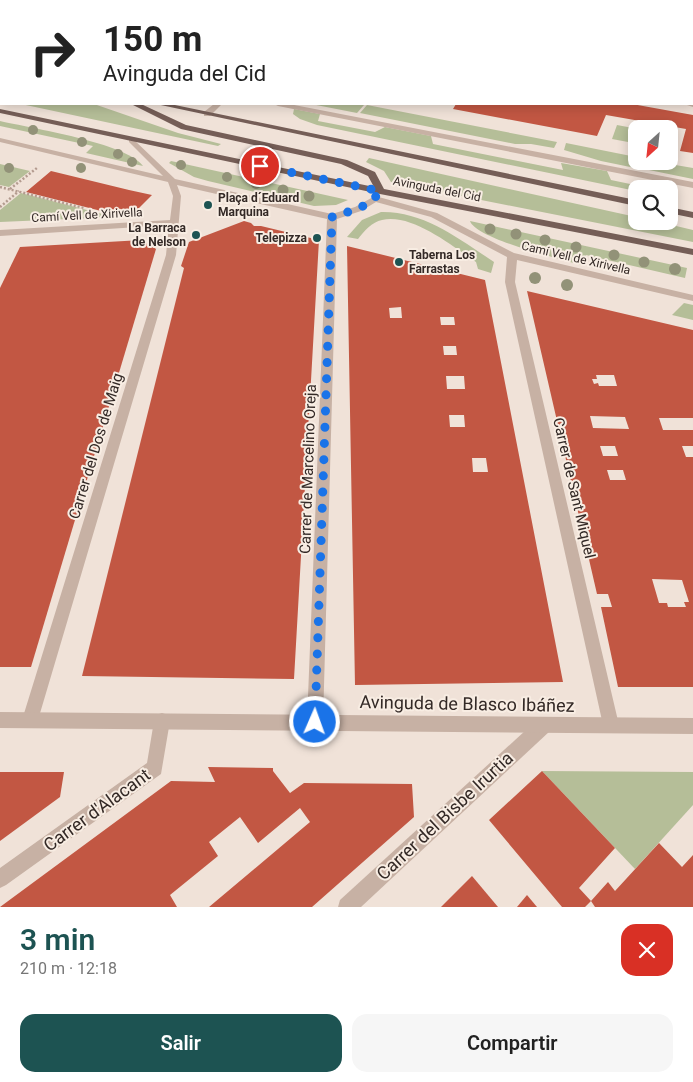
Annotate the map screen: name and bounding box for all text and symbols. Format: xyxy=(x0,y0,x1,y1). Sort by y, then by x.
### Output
text: 150 m xyxy=(103,19,202,60)
icon: right xyxy=(20,20,85,85)
text: Avinguda del Cid xyxy=(103,61,266,86)
north arrow xyxy=(628,120,678,170)
map controls xyxy=(628,120,678,230)
pin xyxy=(239,145,281,187)
icon: arrive xyxy=(246,152,274,180)
street label: Avinguda del Cid xyxy=(392,174,482,204)
button: search xyxy=(628,180,678,230)
place label: Plaça d´Eduard Marquina xyxy=(218,191,300,219)
marker: Plaça d´Eduard Marquina xyxy=(202,199,214,211)
street label: Camí Vell de Xirivella xyxy=(31,205,143,225)
place label: La Barraca de Nelson xyxy=(128,221,187,249)
marker: La Barraca de Nelson xyxy=(190,229,202,241)
place label: Telepizza xyxy=(255,231,308,245)
marker: Telepizza xyxy=(311,232,323,244)
street label: Camí Vell de Xirivella xyxy=(520,239,632,277)
place label: Taberna Los Farrastas xyxy=(409,248,475,276)
marker: Taberna Los Farrastas xyxy=(393,256,405,268)
street label: Carrer del Dos de Maig xyxy=(65,371,127,521)
street label: Carrer de Marcelino Oreja xyxy=(296,384,320,554)
street label: Carrer de Sant Miquel xyxy=(549,416,599,560)
street label: Avinguda de Blasco Ibáñez xyxy=(359,691,575,716)
position arrow xyxy=(288,695,340,747)
street label: Carrer del Bisbe Irurtia xyxy=(372,747,517,884)
street label: Carrer d'Alacant xyxy=(39,764,154,855)
text: 3 min xyxy=(20,922,95,957)
button: close xyxy=(621,924,673,976)
text: 210 m · 12:18 xyxy=(20,959,117,978)
button: Salir xyxy=(20,1014,342,1072)
button: Compartir xyxy=(352,1014,673,1072)

